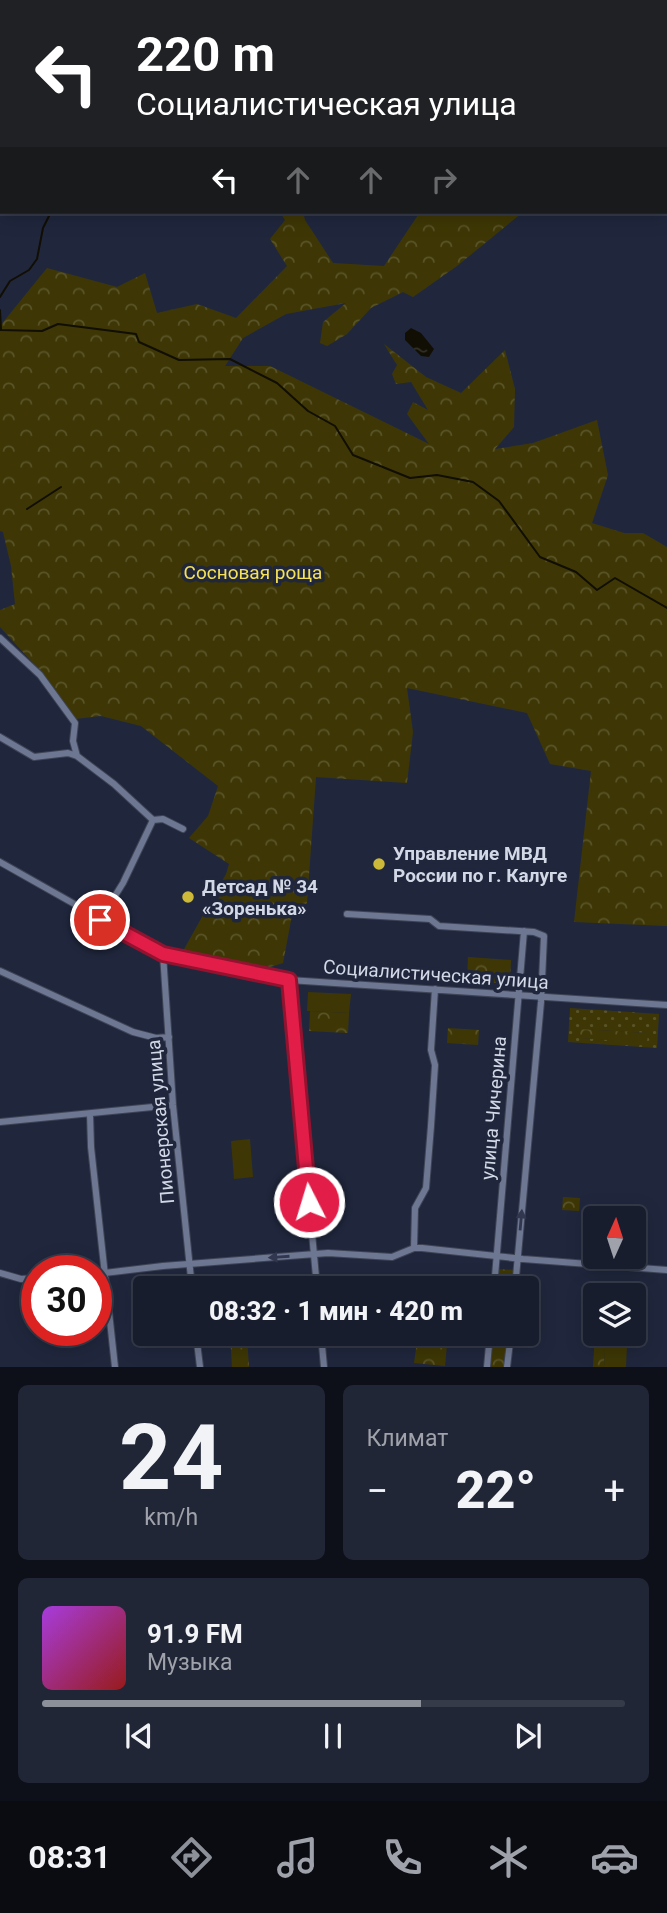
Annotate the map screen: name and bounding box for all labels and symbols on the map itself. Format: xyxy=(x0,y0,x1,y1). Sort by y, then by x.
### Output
park label: Сосновая роща xyxy=(184,561,322,584)
place label: Управление МВД России по г. Калуге xyxy=(393,842,567,887)
marker: Управление МВД России по г. Калуге xyxy=(371,856,387,872)
place label: Детсад № 34 «Зоренька» xyxy=(202,875,318,920)
marker: Детсад № 34 «Зоренька» xyxy=(180,889,196,905)
pin xyxy=(70,890,130,950)
street label: Социалистическая улица xyxy=(322,955,550,994)
street label: улица Чичерина xyxy=(476,1035,511,1181)
street label: Пионерская улица xyxy=(142,1039,179,1205)
position arrow xyxy=(272,1165,346,1239)
north arrow xyxy=(583,1206,646,1269)
one-way arrow xyxy=(516,1209,527,1231)
one-way arrow xyxy=(267,1252,289,1263)
speed limit sign: 30 xyxy=(21,1255,112,1346)

